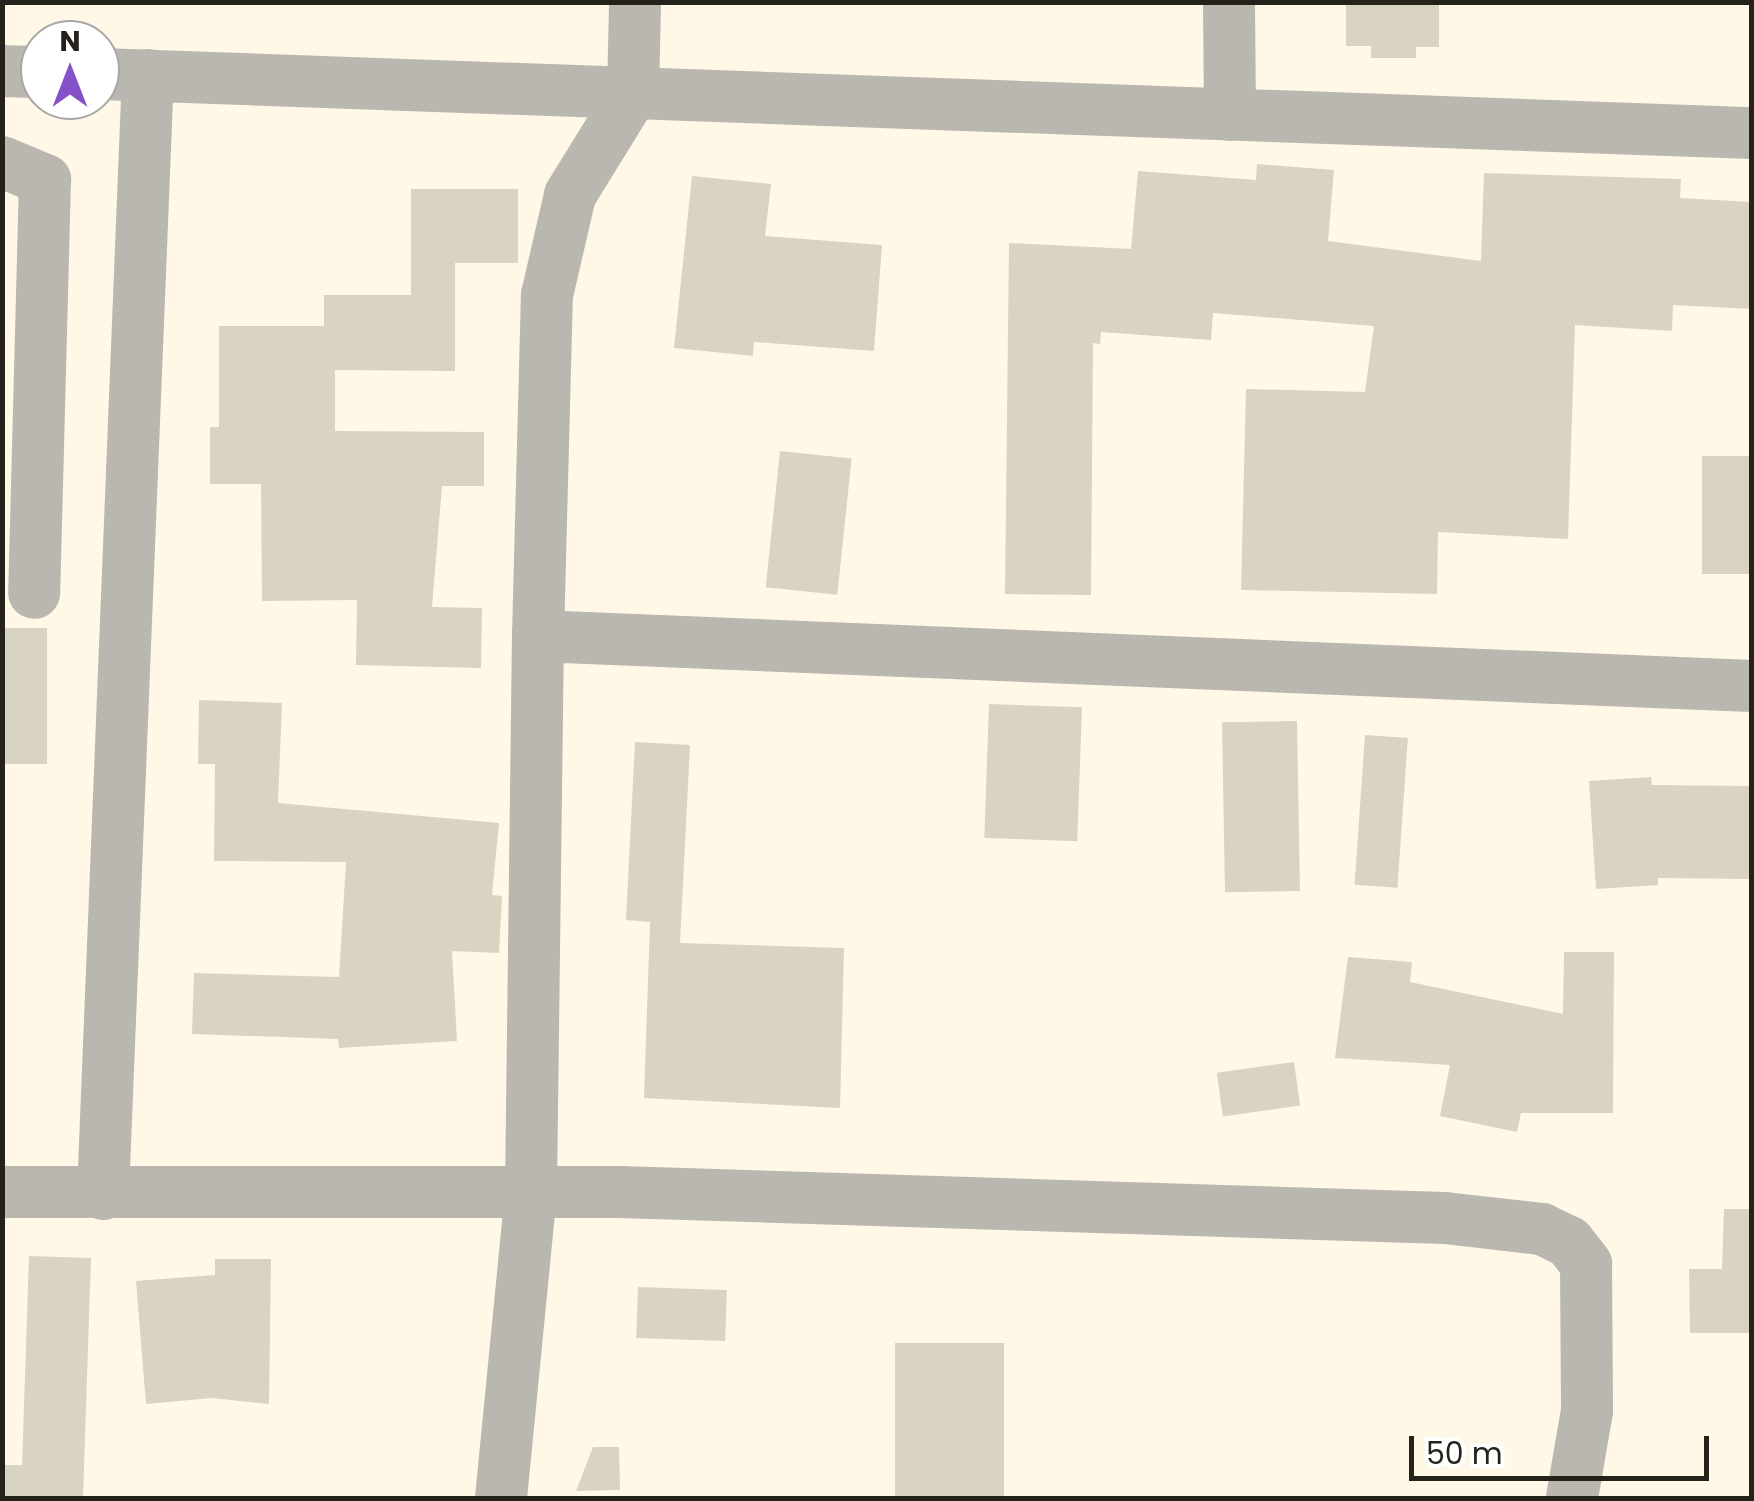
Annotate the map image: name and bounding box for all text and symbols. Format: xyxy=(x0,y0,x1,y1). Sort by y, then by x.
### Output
north arrow xyxy=(20,20,120,120)
text: N xyxy=(59,22,81,61)
scale bar xyxy=(1414,1416,1714,1478)
text: 50 m xyxy=(1426,1432,1503,1475)

